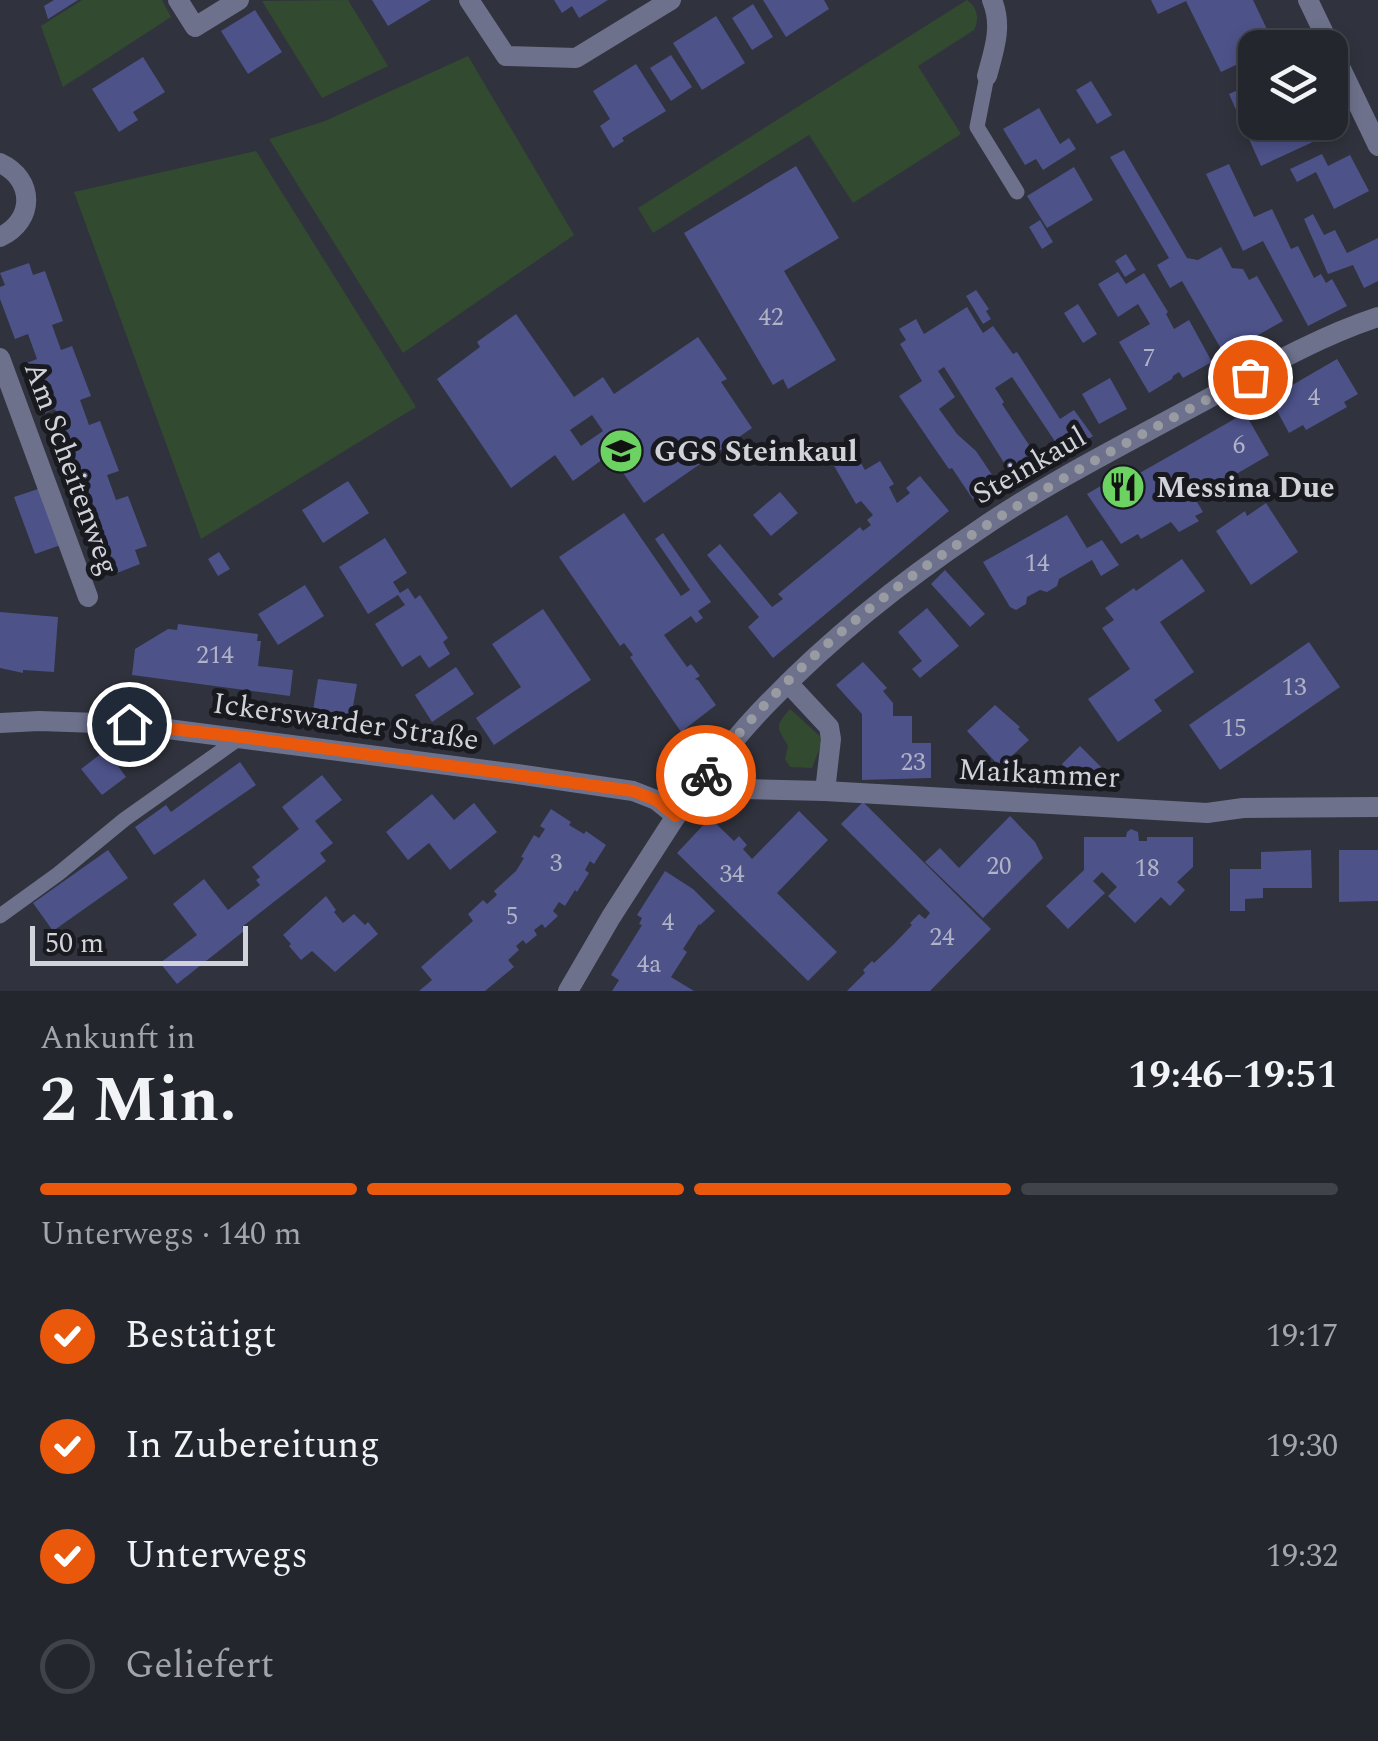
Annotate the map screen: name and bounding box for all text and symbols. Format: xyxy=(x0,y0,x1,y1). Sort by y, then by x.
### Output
map controls xyxy=(1238,30,1348,140)
button: layers xyxy=(1238,30,1348,140)
house number: 42 xyxy=(758,299,784,337)
pin xyxy=(1208,335,1293,420)
house number: 7 xyxy=(1143,340,1155,378)
icon: bag xyxy=(1223,350,1278,405)
street label: Am Scheitenweg xyxy=(11,355,131,581)
house number: 4 xyxy=(1308,379,1321,417)
street label: Steinkaul xyxy=(964,415,1095,517)
house number: 6 xyxy=(1233,427,1245,465)
school or university icon: GGS Steinkaul xyxy=(598,428,644,474)
place label: GGS Steinkaul xyxy=(654,429,858,475)
restaurant icon: Messina Due xyxy=(1100,464,1146,510)
place label: Messina Due xyxy=(1156,465,1335,511)
house number: 14 xyxy=(1024,545,1050,583)
house number: 214 xyxy=(196,637,234,675)
house number: 13 xyxy=(1281,669,1307,707)
street label: Ickerswarder Straße xyxy=(210,681,482,763)
pin xyxy=(87,682,172,767)
icon: home xyxy=(102,697,157,752)
house number: 15 xyxy=(1221,710,1247,748)
courier xyxy=(656,725,756,825)
house number: 23 xyxy=(900,744,926,782)
street label: Maikammer xyxy=(957,747,1121,801)
icon: bike xyxy=(679,748,734,803)
house number: 3 xyxy=(550,845,562,883)
house number: 20 xyxy=(986,848,1012,886)
house number: 18 xyxy=(1134,850,1160,888)
house number: 34 xyxy=(719,856,745,894)
house number: 5 xyxy=(506,898,518,936)
house number: 4 xyxy=(662,904,675,942)
house number: 24 xyxy=(929,919,955,957)
scale bar xyxy=(30,921,248,966)
text: 50 m xyxy=(45,922,104,965)
house number: 4a xyxy=(637,946,661,984)
text: Ankunft in xyxy=(40,1014,196,1063)
text: 19:46–19:51 xyxy=(1128,1047,1338,1105)
text: 2 Min. xyxy=(40,1051,237,1150)
text: Unterwegs · 140 m xyxy=(40,1210,301,1259)
text: Bestätigt xyxy=(125,1307,276,1365)
icon: check xyxy=(40,1309,95,1364)
text: 19:17 xyxy=(1266,1312,1338,1361)
text: In Zubereitung xyxy=(125,1417,380,1475)
icon: check xyxy=(40,1419,95,1474)
text: 19:30 xyxy=(1266,1422,1338,1471)
text: Unterwegs xyxy=(125,1527,308,1585)
icon: check xyxy=(40,1529,95,1584)
text: 19:32 xyxy=(1266,1532,1338,1581)
text: Geliefert xyxy=(125,1637,274,1695)

